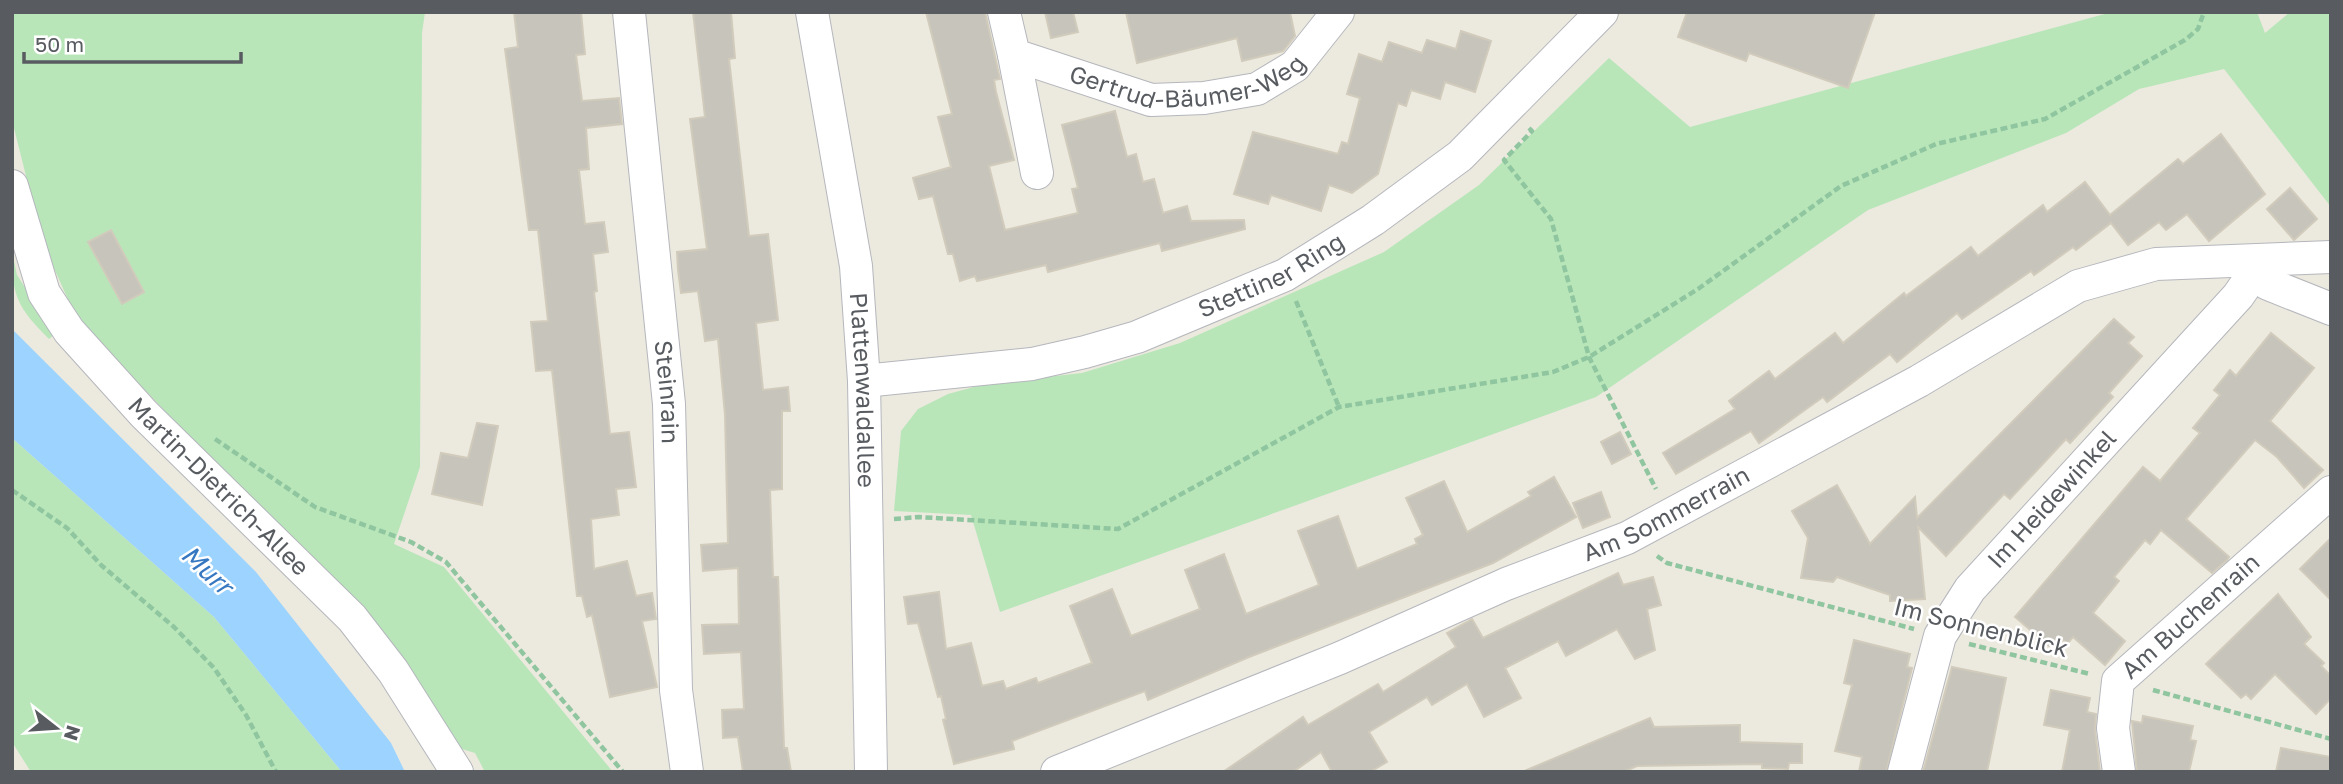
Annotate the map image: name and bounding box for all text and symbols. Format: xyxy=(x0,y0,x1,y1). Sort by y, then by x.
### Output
scale bar xyxy=(24,21,242,65)
text: 50 m xyxy=(35,31,84,57)
street label: Gertrud-Bäumer-Weg xyxy=(1066,49,1311,114)
street label: Stettiner Ring xyxy=(1193,226,1349,323)
street label: Plattenwaldallee xyxy=(845,291,882,488)
street label: Steinrain xyxy=(650,339,686,444)
street label: Martin-Dietrich-Allee xyxy=(123,391,316,581)
street label: Im Heidewinkel xyxy=(1980,423,2121,573)
street label: Am Sommerrain xyxy=(1579,459,1754,566)
water label: Murr xyxy=(175,538,242,604)
street label: Am Buchenrain xyxy=(2115,547,2265,684)
street label: Im Sonnenblick xyxy=(1891,591,2071,662)
north arrow xyxy=(21,693,91,763)
text: N xyxy=(60,723,86,743)

